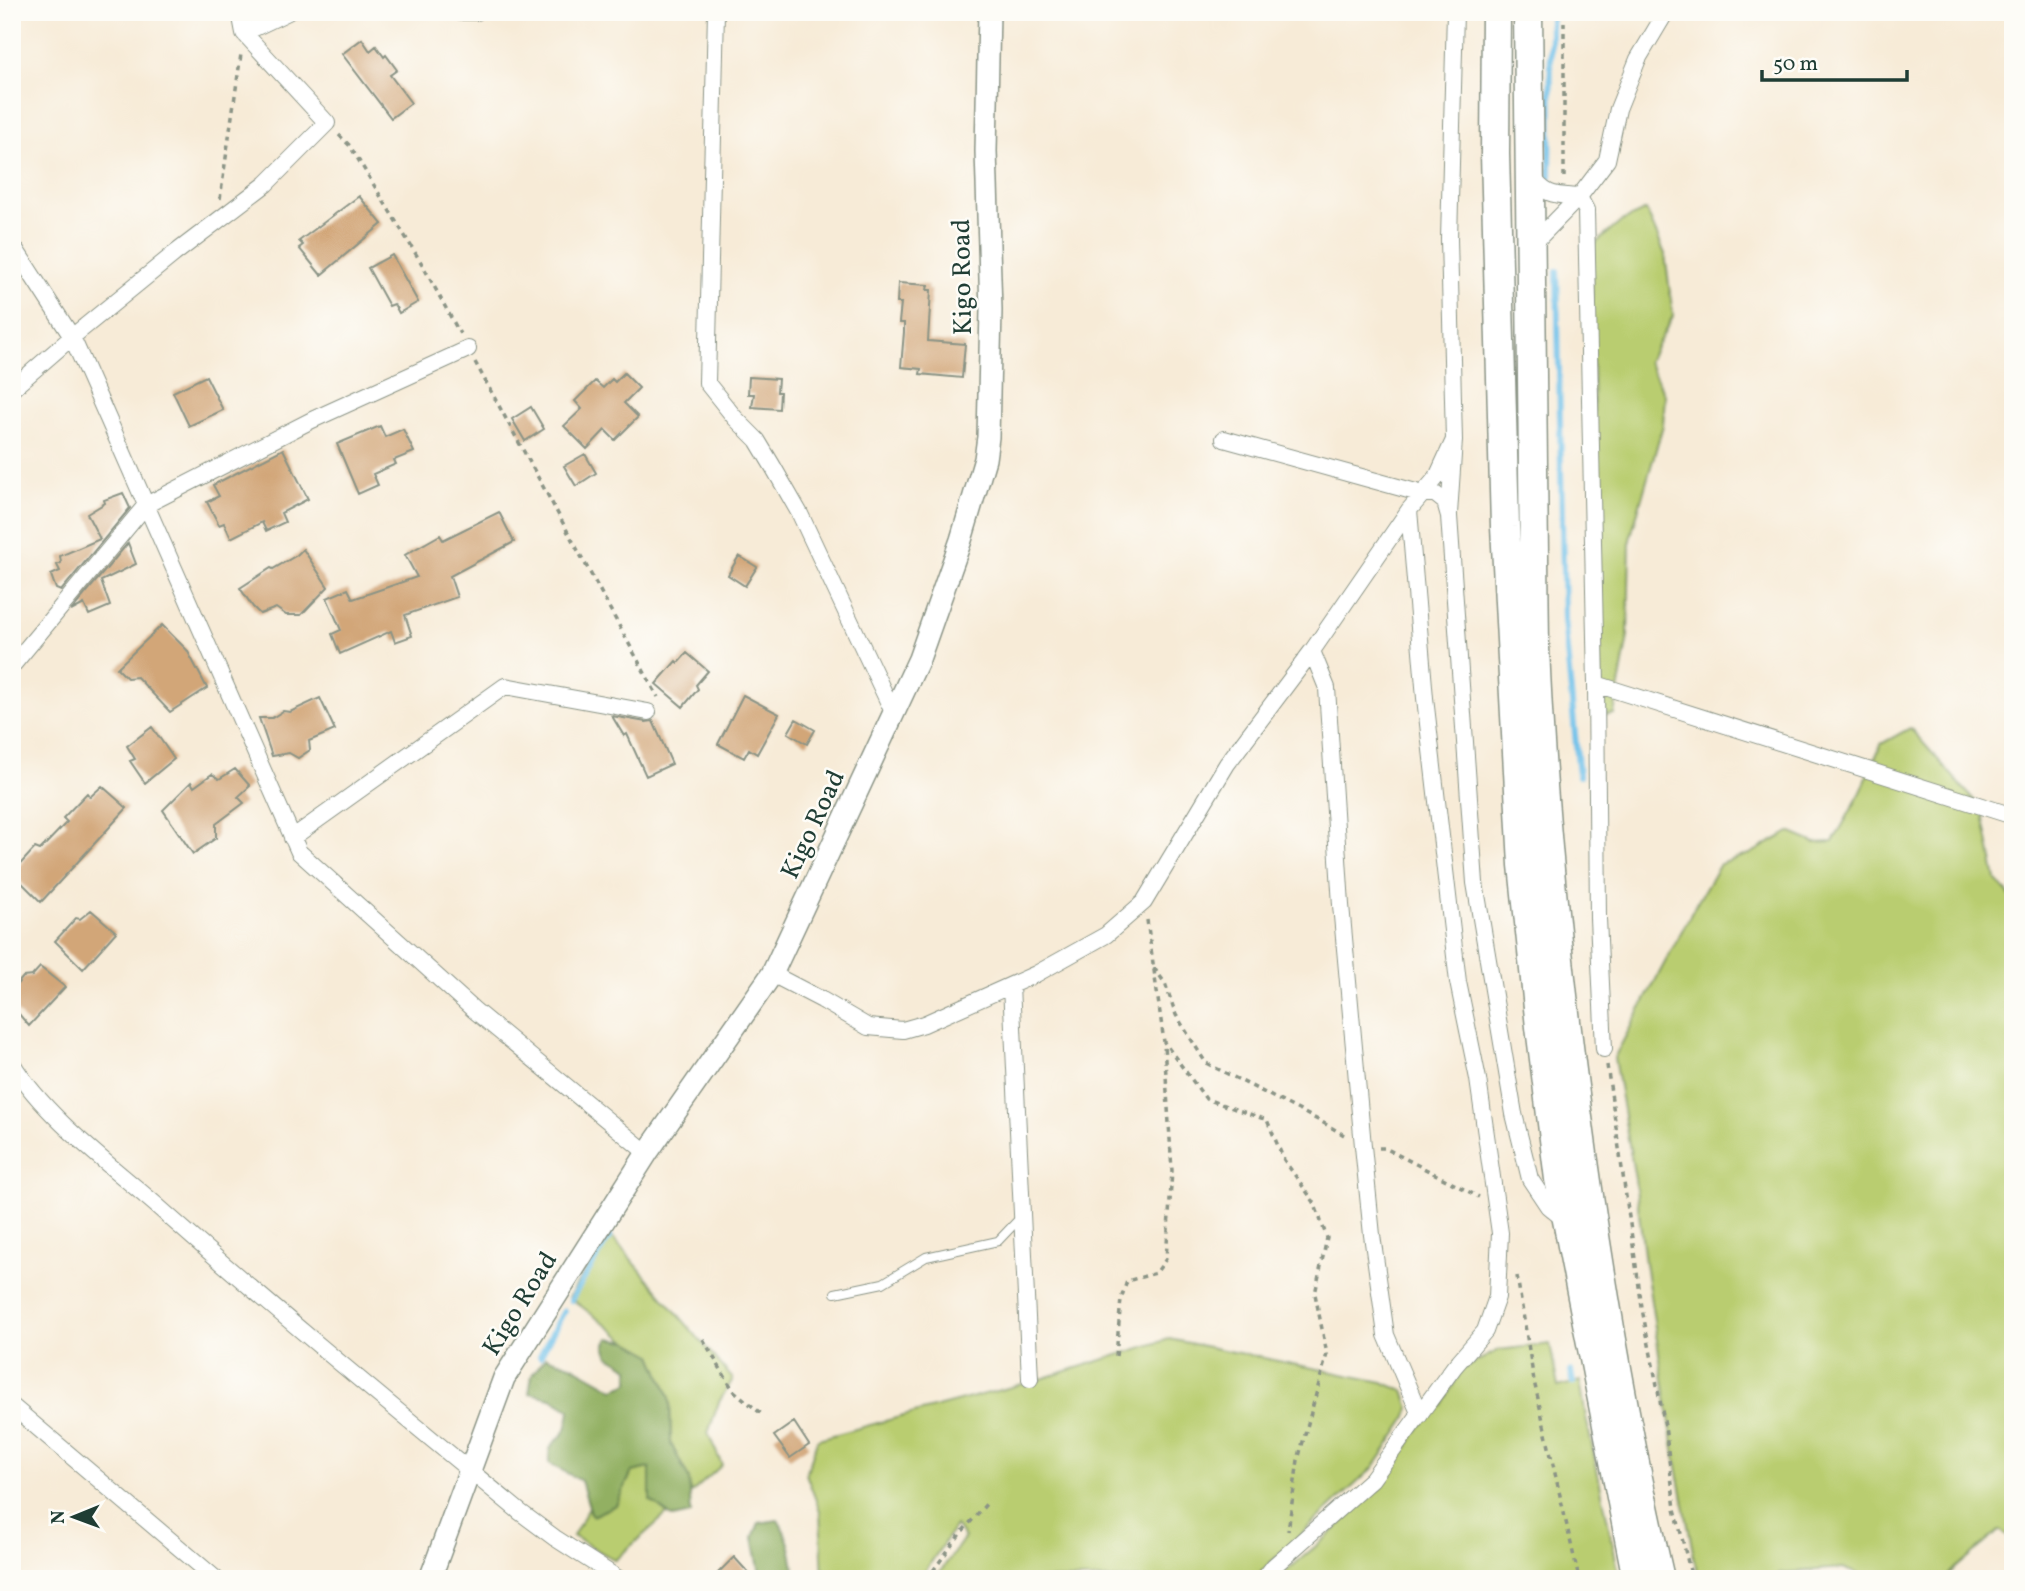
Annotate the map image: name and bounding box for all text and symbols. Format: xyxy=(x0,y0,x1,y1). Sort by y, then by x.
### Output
scale bar xyxy=(1762,38,1908,82)
text: 50 m xyxy=(1773,50,1818,79)
street label: Kigo Road xyxy=(944,218,982,336)
street label: Kigo Road xyxy=(773,764,855,885)
street label: Kigo Road xyxy=(475,1245,567,1363)
north arrow xyxy=(38,1482,108,1552)
text: N xyxy=(46,1510,72,1524)

